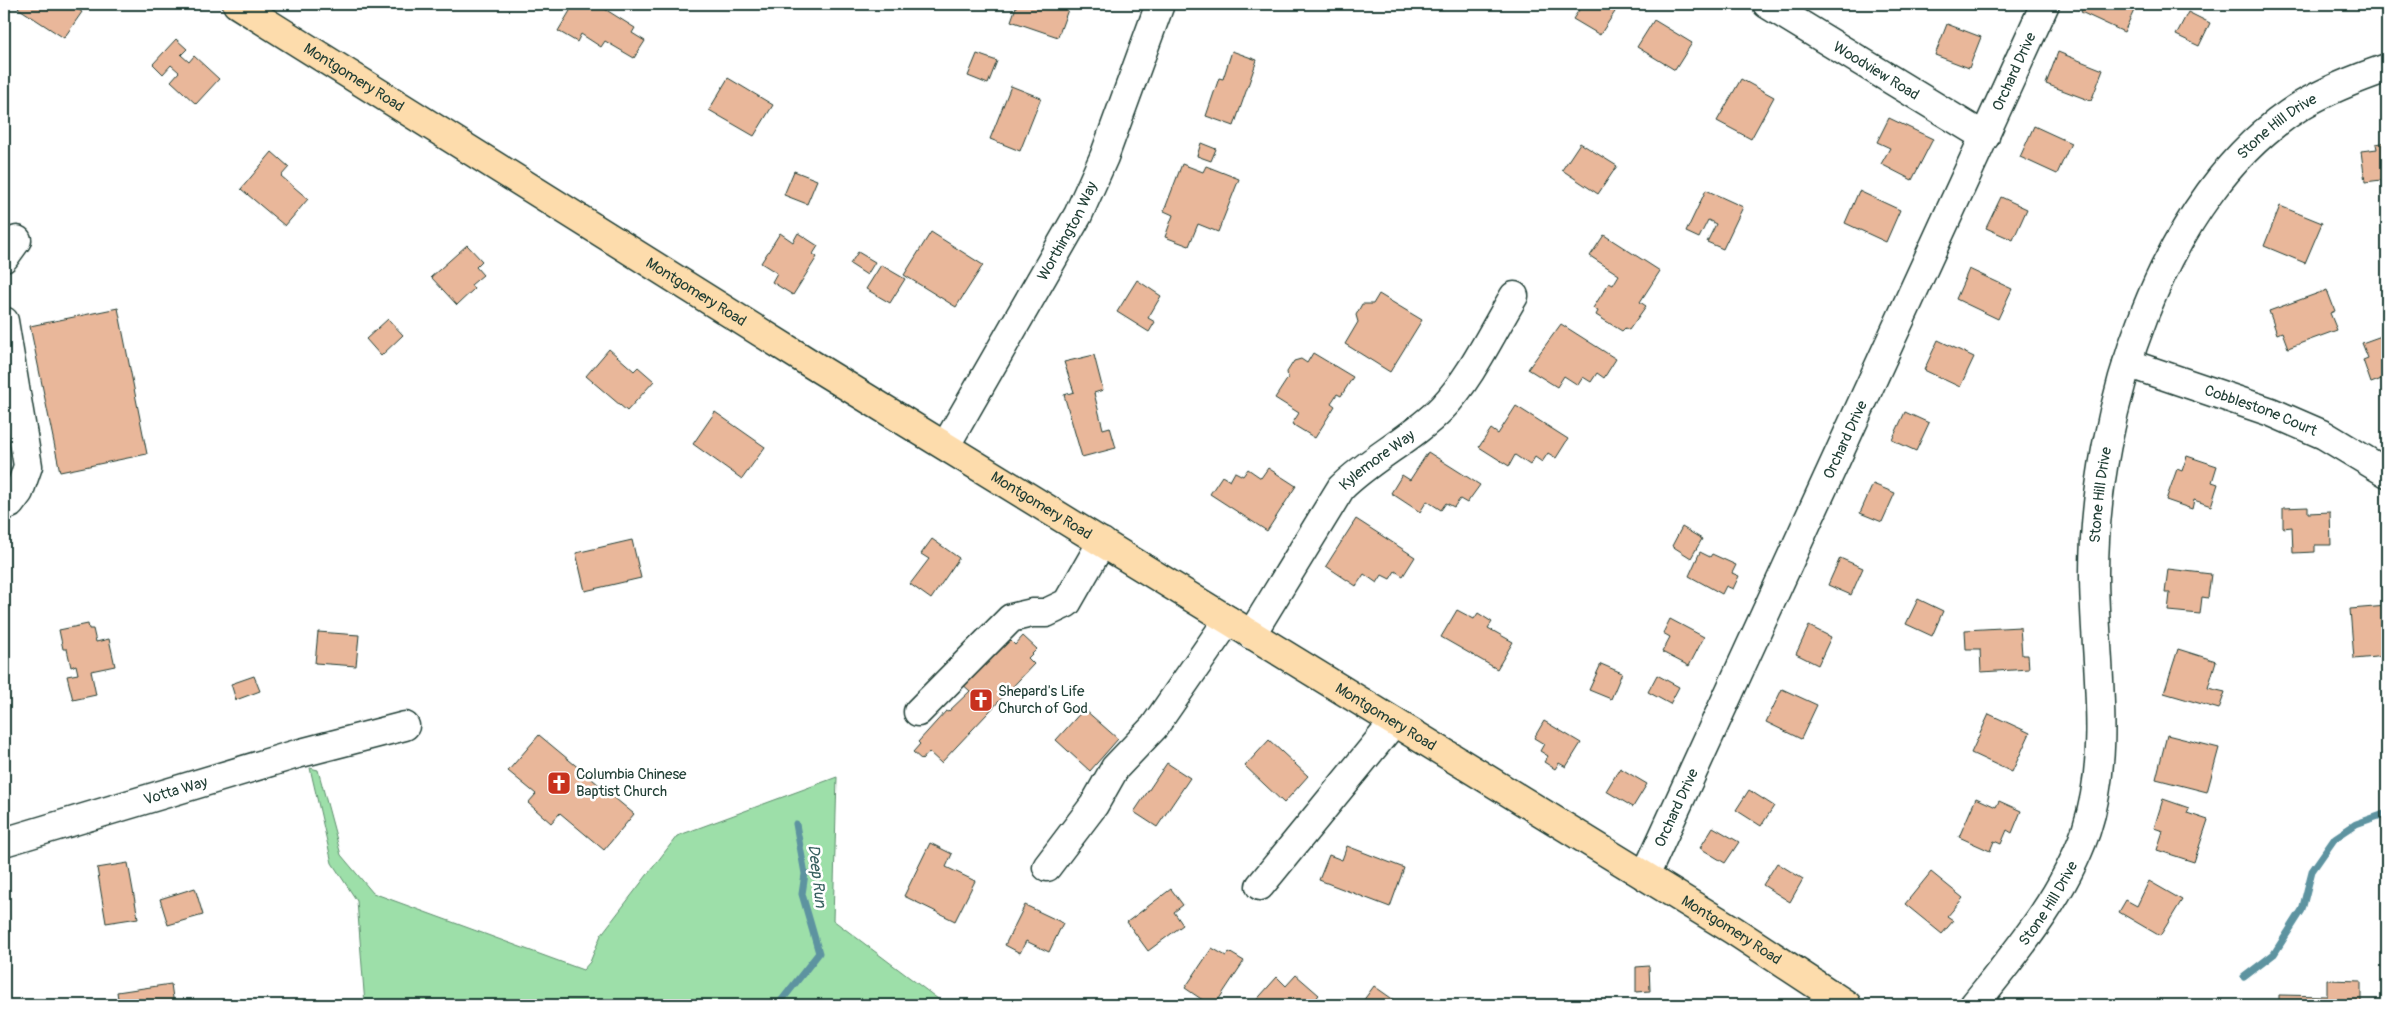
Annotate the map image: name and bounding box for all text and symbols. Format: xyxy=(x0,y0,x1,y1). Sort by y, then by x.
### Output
street label: Orchard Drive xyxy=(1988,29,2040,114)
street label: Woodview Road xyxy=(1830,37,1923,104)
street label: Montgomery Road xyxy=(300,39,408,116)
street label: Stone Hill Drive xyxy=(2233,89,2320,163)
street label: Worthington Way xyxy=(1033,178,1102,284)
street label: Montgomery Road xyxy=(642,253,750,331)
street label: Cobblestone Court xyxy=(2202,381,2321,441)
street label: Orchard Drive xyxy=(1819,397,1872,482)
street label: Kylemore Way xyxy=(1335,425,1419,494)
street label: Stone Hill Drive xyxy=(2085,445,2116,543)
street label: Montgomery Road xyxy=(988,467,1096,544)
street label: Montgomery Road xyxy=(1332,679,1440,755)
place label: Shepard's Life Church of God xyxy=(998,682,1088,718)
church icon: Shepard's Life Church of God xyxy=(968,687,994,713)
place label: Columbia Chinese Baptist Church xyxy=(576,765,687,801)
street label: Orchard Drive xyxy=(1650,765,1703,850)
church icon: Columbia Chinese Baptist Church xyxy=(546,770,572,796)
street label: Votta Way xyxy=(141,772,210,809)
water label: Deep Run xyxy=(803,843,831,910)
street label: Stone Hill Drive xyxy=(2014,857,2082,950)
street label: Montgomery Road xyxy=(1678,891,1785,969)

